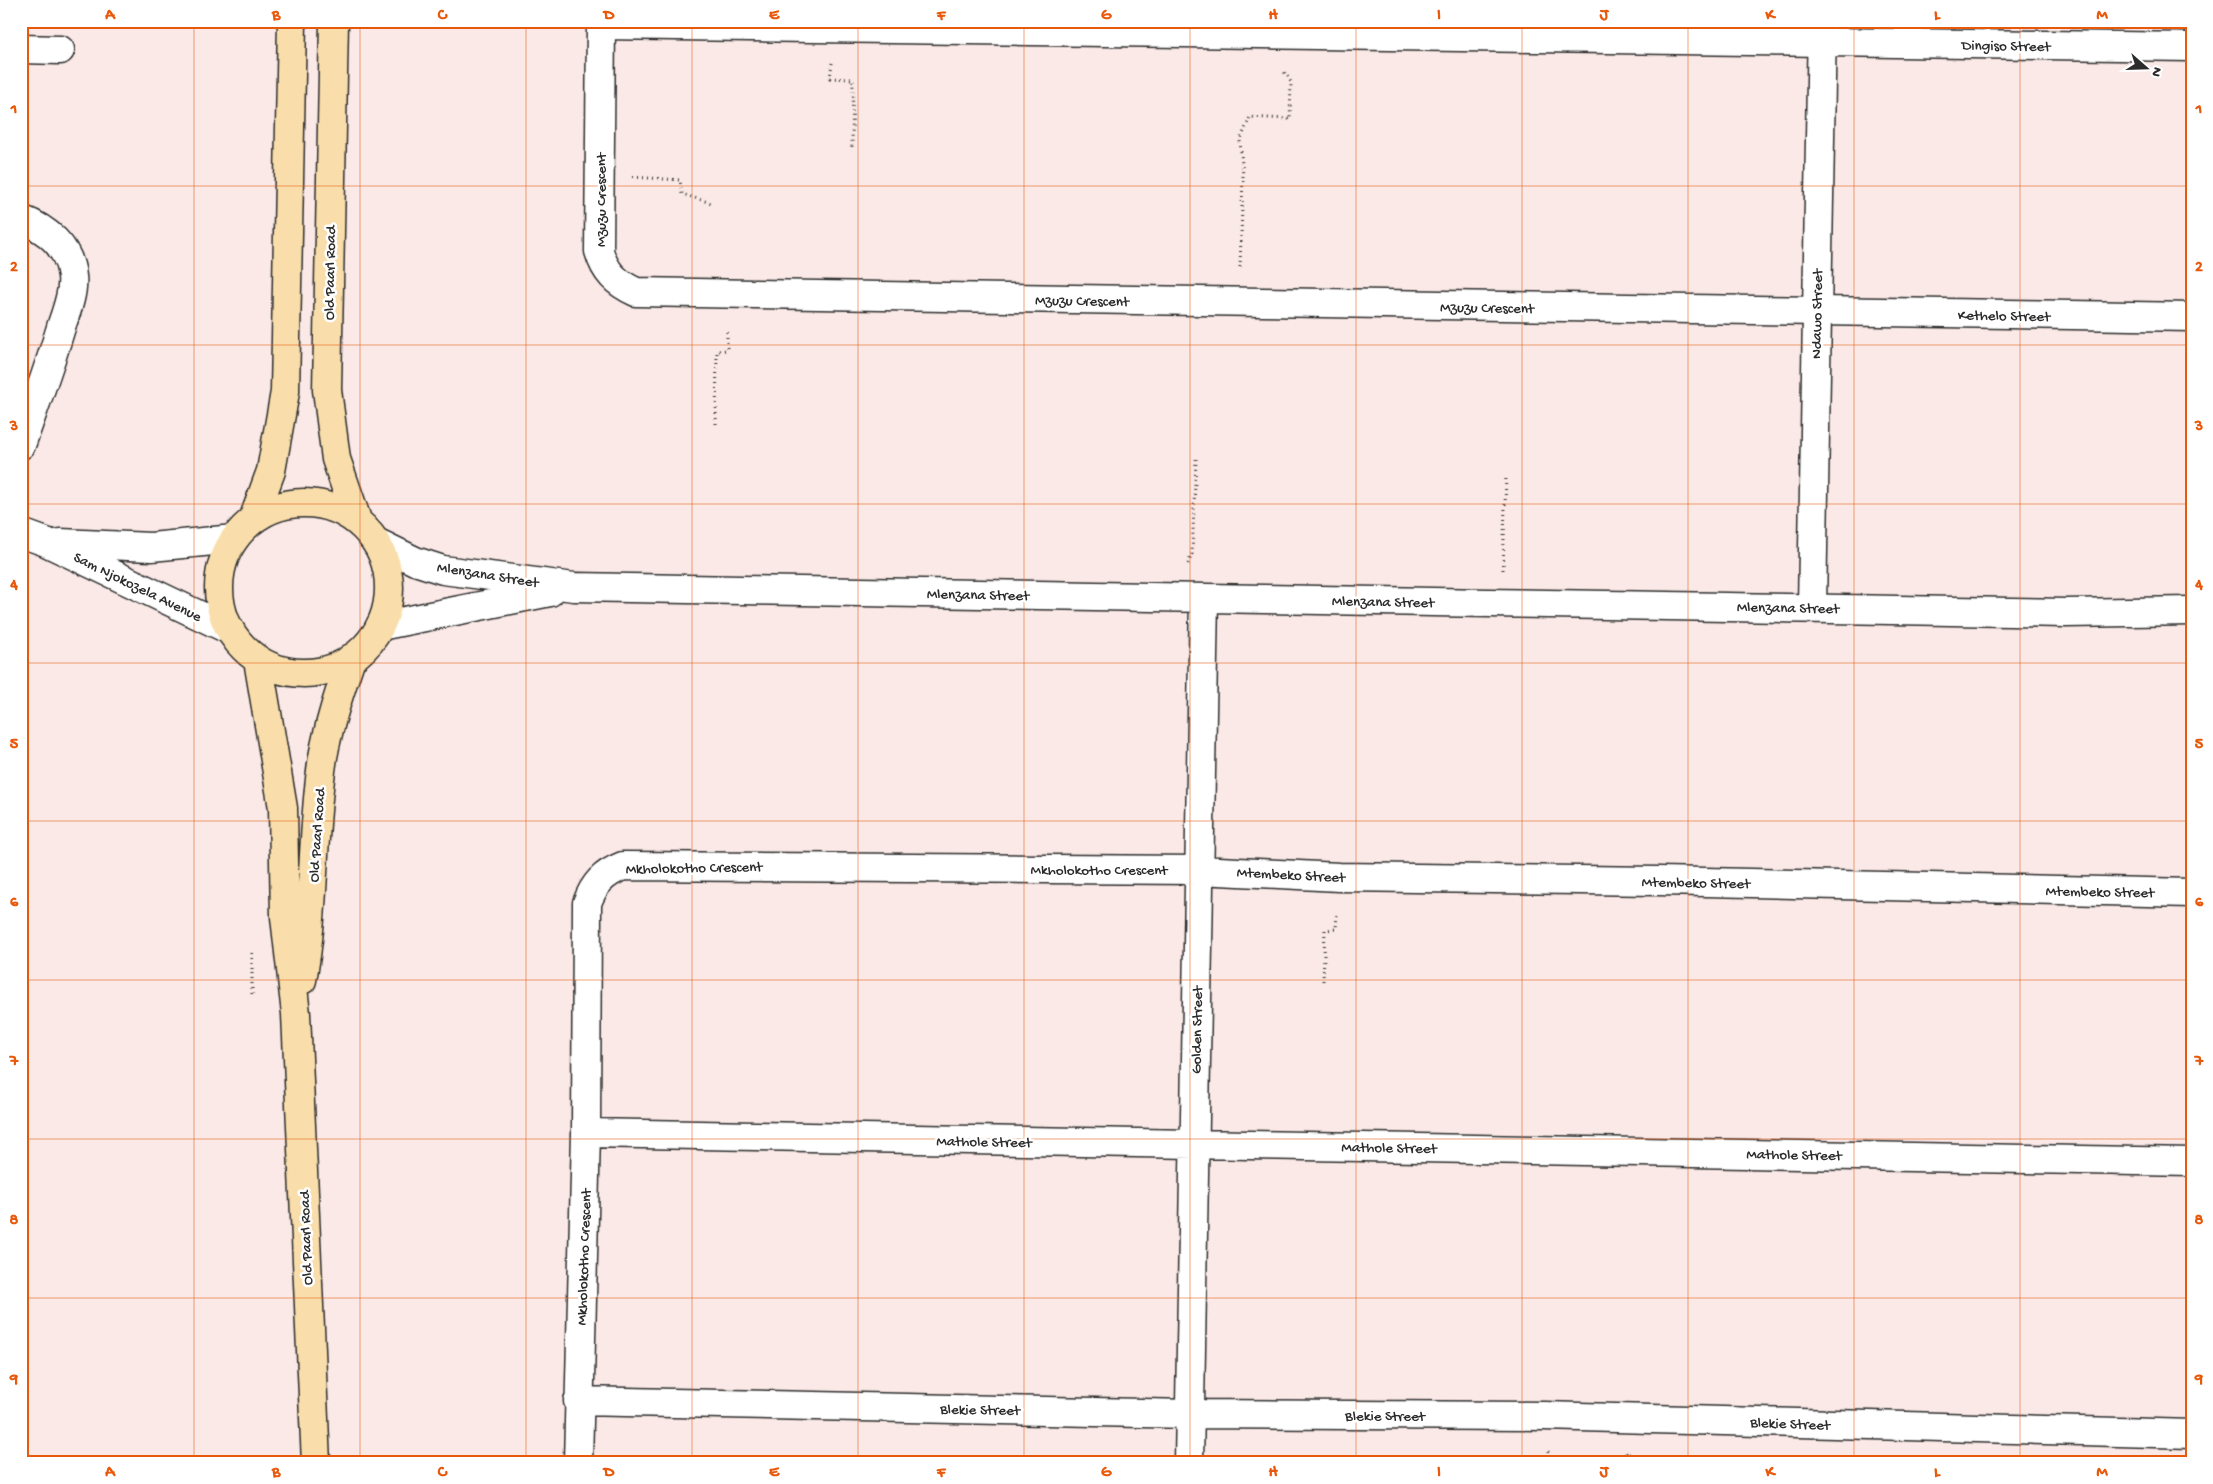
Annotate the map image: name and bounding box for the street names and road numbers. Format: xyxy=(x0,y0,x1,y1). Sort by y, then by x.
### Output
street label: Dingiso Street xyxy=(1960,37,2052,57)
street label: Mzuzu Crescent xyxy=(593,151,611,247)
street label: Old Paarl Road xyxy=(321,224,341,320)
street label: Ndawo Street xyxy=(1808,267,1828,359)
street label: Mzuzu Crescent xyxy=(1035,292,1131,312)
street label: Mzuzu Crescent xyxy=(1440,299,1536,319)
street label: Kethelo Street xyxy=(1958,307,2052,327)
street label: Sam Njokozela Avenue xyxy=(70,549,204,627)
street label: Mlenzana Street xyxy=(436,559,542,593)
street label: Mlenzana Street xyxy=(927,586,1031,606)
street label: Mlenzana Street xyxy=(1332,593,1436,613)
street label: Mlenzana Street xyxy=(1737,599,1841,619)
street label: Old Paarl Road xyxy=(306,786,330,883)
street label: Mkholokotho Crescent xyxy=(625,859,764,879)
street label: Mkholokotho Crescent xyxy=(1031,862,1169,880)
street label: Mtembeko Street xyxy=(1236,864,1347,888)
street label: Mtembeko Street xyxy=(1642,874,1752,894)
street label: Mtembeko Street xyxy=(2046,883,2156,903)
street label: Golden Street xyxy=(1188,984,1208,1074)
street label: Mathole Street xyxy=(936,1133,1034,1153)
street label: Mathole Street xyxy=(1341,1139,1439,1159)
street label: Mathole Street xyxy=(1746,1146,1844,1166)
street label: Mkholokotho Crescent xyxy=(574,1187,596,1326)
street label: Old Paarl Road xyxy=(296,1189,318,1285)
street label: Blekie Street xyxy=(939,1401,1022,1421)
street label: Blekie Street xyxy=(1344,1408,1427,1426)
street label: Blekie Street xyxy=(1749,1415,1832,1435)

